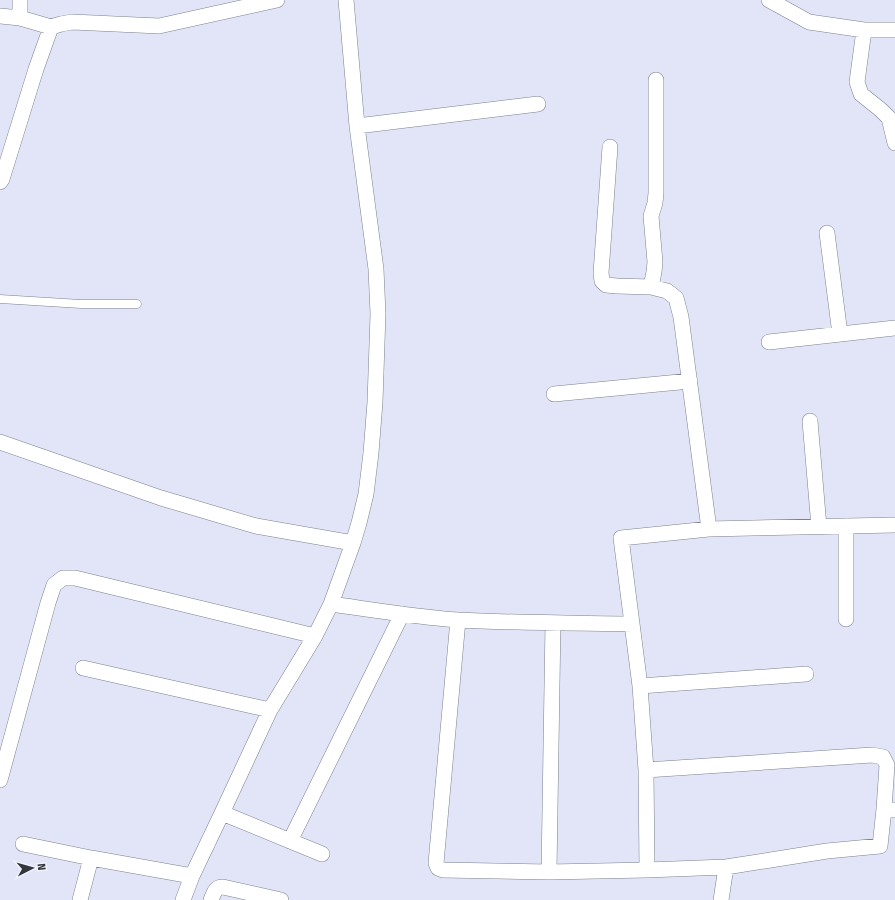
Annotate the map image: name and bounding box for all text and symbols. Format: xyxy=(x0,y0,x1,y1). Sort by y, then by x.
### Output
north arrow xyxy=(12,848,52,888)
text: N xyxy=(35,863,48,871)

